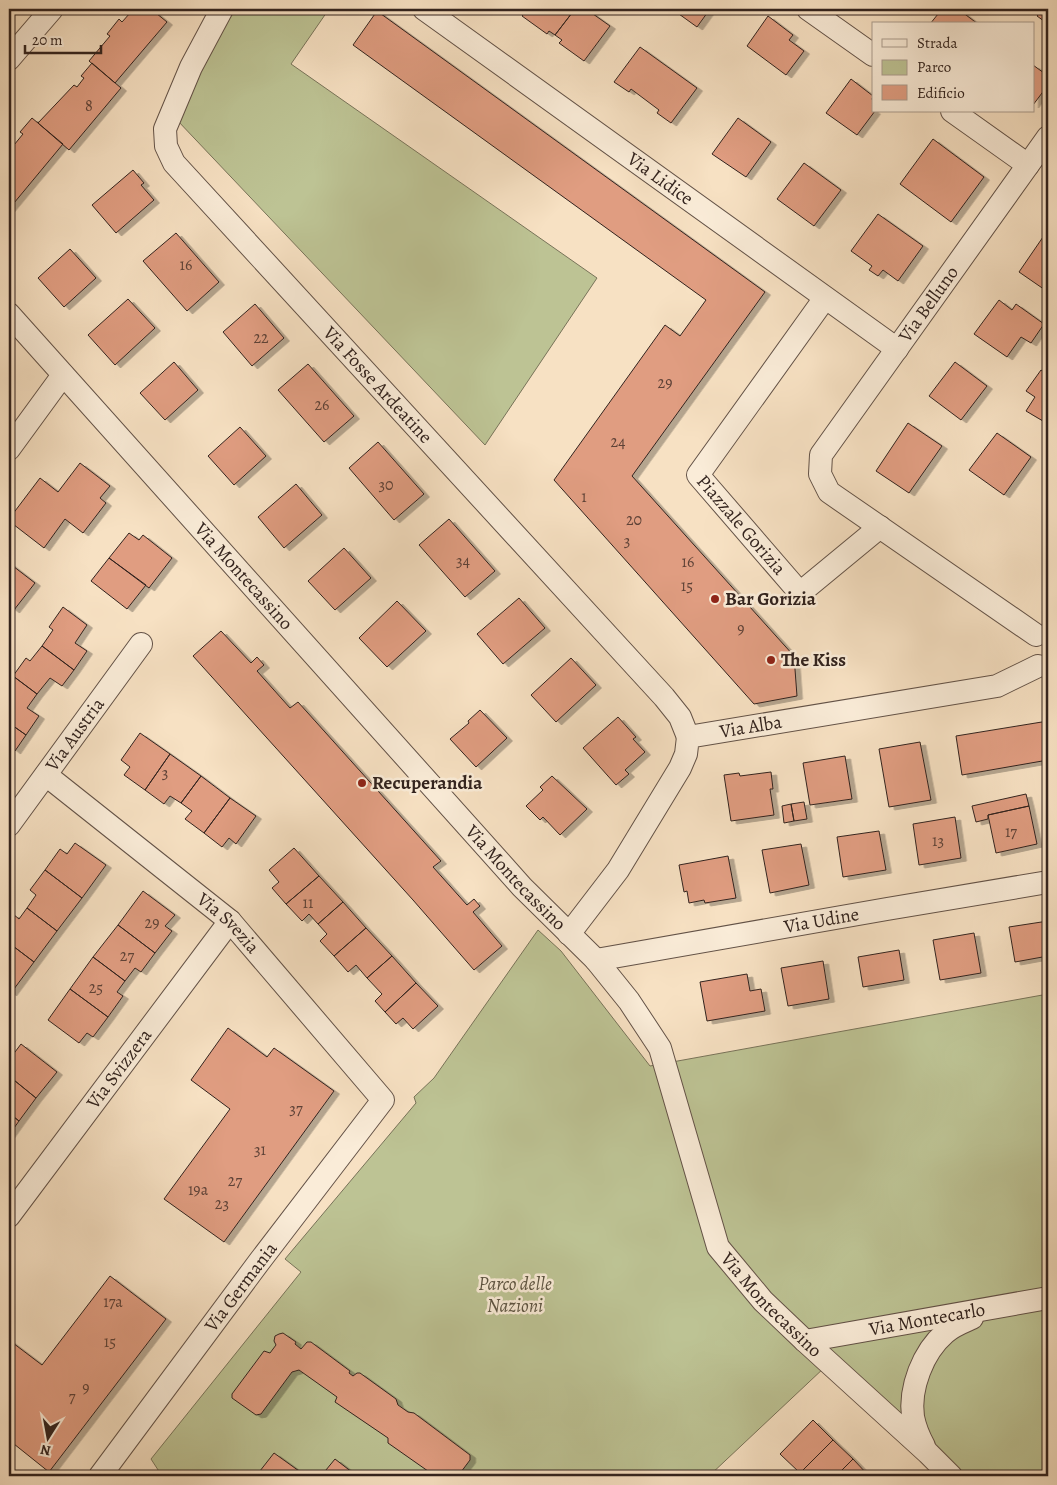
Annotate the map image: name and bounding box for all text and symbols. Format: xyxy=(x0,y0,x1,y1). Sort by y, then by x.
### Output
scale bar xyxy=(25,22,101,54)
legend xyxy=(872,22,1034,112)
text: 20 m xyxy=(32,30,63,50)
text: Strada xyxy=(917,33,958,53)
text: Parco xyxy=(917,57,951,77)
text: Edificio xyxy=(917,83,965,103)
house number: 8 xyxy=(85,95,93,117)
street label: Via Lidice xyxy=(621,146,699,211)
house number: 16 xyxy=(180,254,192,276)
street label: Via Belluno xyxy=(892,261,965,348)
street label: Via Fosse Ardeatine xyxy=(316,320,438,449)
house number: 22 xyxy=(253,327,269,349)
house number: 29 xyxy=(658,372,672,394)
house number: 26 xyxy=(315,394,330,416)
house number: 24 xyxy=(611,431,625,453)
street label: Piazzale Gorizia xyxy=(691,469,792,581)
house number: 30 xyxy=(378,474,394,496)
house number: 1 xyxy=(581,486,587,508)
house number: 20 xyxy=(626,509,642,531)
street label: Via Montecassino xyxy=(188,516,299,636)
house number: 3 xyxy=(624,530,630,552)
house number: 34 xyxy=(456,550,470,572)
house number: 16 xyxy=(682,551,694,573)
house number: 15 xyxy=(681,575,693,597)
place label: Bar Gorizia xyxy=(725,586,817,612)
marker: Bar Gorizia xyxy=(709,593,721,605)
house number: 9 xyxy=(737,618,745,640)
place label: The Kiss xyxy=(781,647,846,673)
marker: The Kiss xyxy=(765,654,777,666)
street label: Via Austria xyxy=(39,692,111,777)
street label: Via Alba xyxy=(717,709,784,745)
house number: 3 xyxy=(162,762,168,784)
place label: Recuperandia xyxy=(372,770,483,796)
marker: Recuperandia xyxy=(356,777,368,789)
street label: Via Montecassino xyxy=(459,818,572,936)
house number: 17 xyxy=(1005,821,1017,843)
house number: 13 xyxy=(932,830,944,852)
street label: Via Svezia xyxy=(191,886,265,959)
house number: 11 xyxy=(303,892,314,914)
street label: Via Udine xyxy=(781,901,861,940)
house number: 29 xyxy=(145,912,159,934)
house number: 27 xyxy=(120,945,134,967)
house number: 25 xyxy=(89,977,103,999)
street label: Via Svizzera xyxy=(80,1023,158,1115)
house number: 37 xyxy=(289,1098,303,1120)
house number: 31 xyxy=(254,1139,267,1161)
house number: 27 xyxy=(228,1170,242,1192)
house number: 19a xyxy=(188,1179,209,1201)
house number: 23 xyxy=(215,1193,229,1215)
street label: Via Germania xyxy=(198,1237,283,1338)
street label: Via Montecassino xyxy=(714,1246,828,1363)
park label: Parco delle Nazioni xyxy=(478,1271,552,1319)
house number: 17a xyxy=(103,1291,123,1313)
street label: Via Montecarlo xyxy=(866,1296,987,1343)
house number: 15 xyxy=(104,1331,116,1353)
house number: 9 xyxy=(82,1377,90,1399)
house number: 7 xyxy=(69,1386,76,1408)
north arrow xyxy=(22,1412,72,1462)
text: N xyxy=(39,1440,52,1461)

